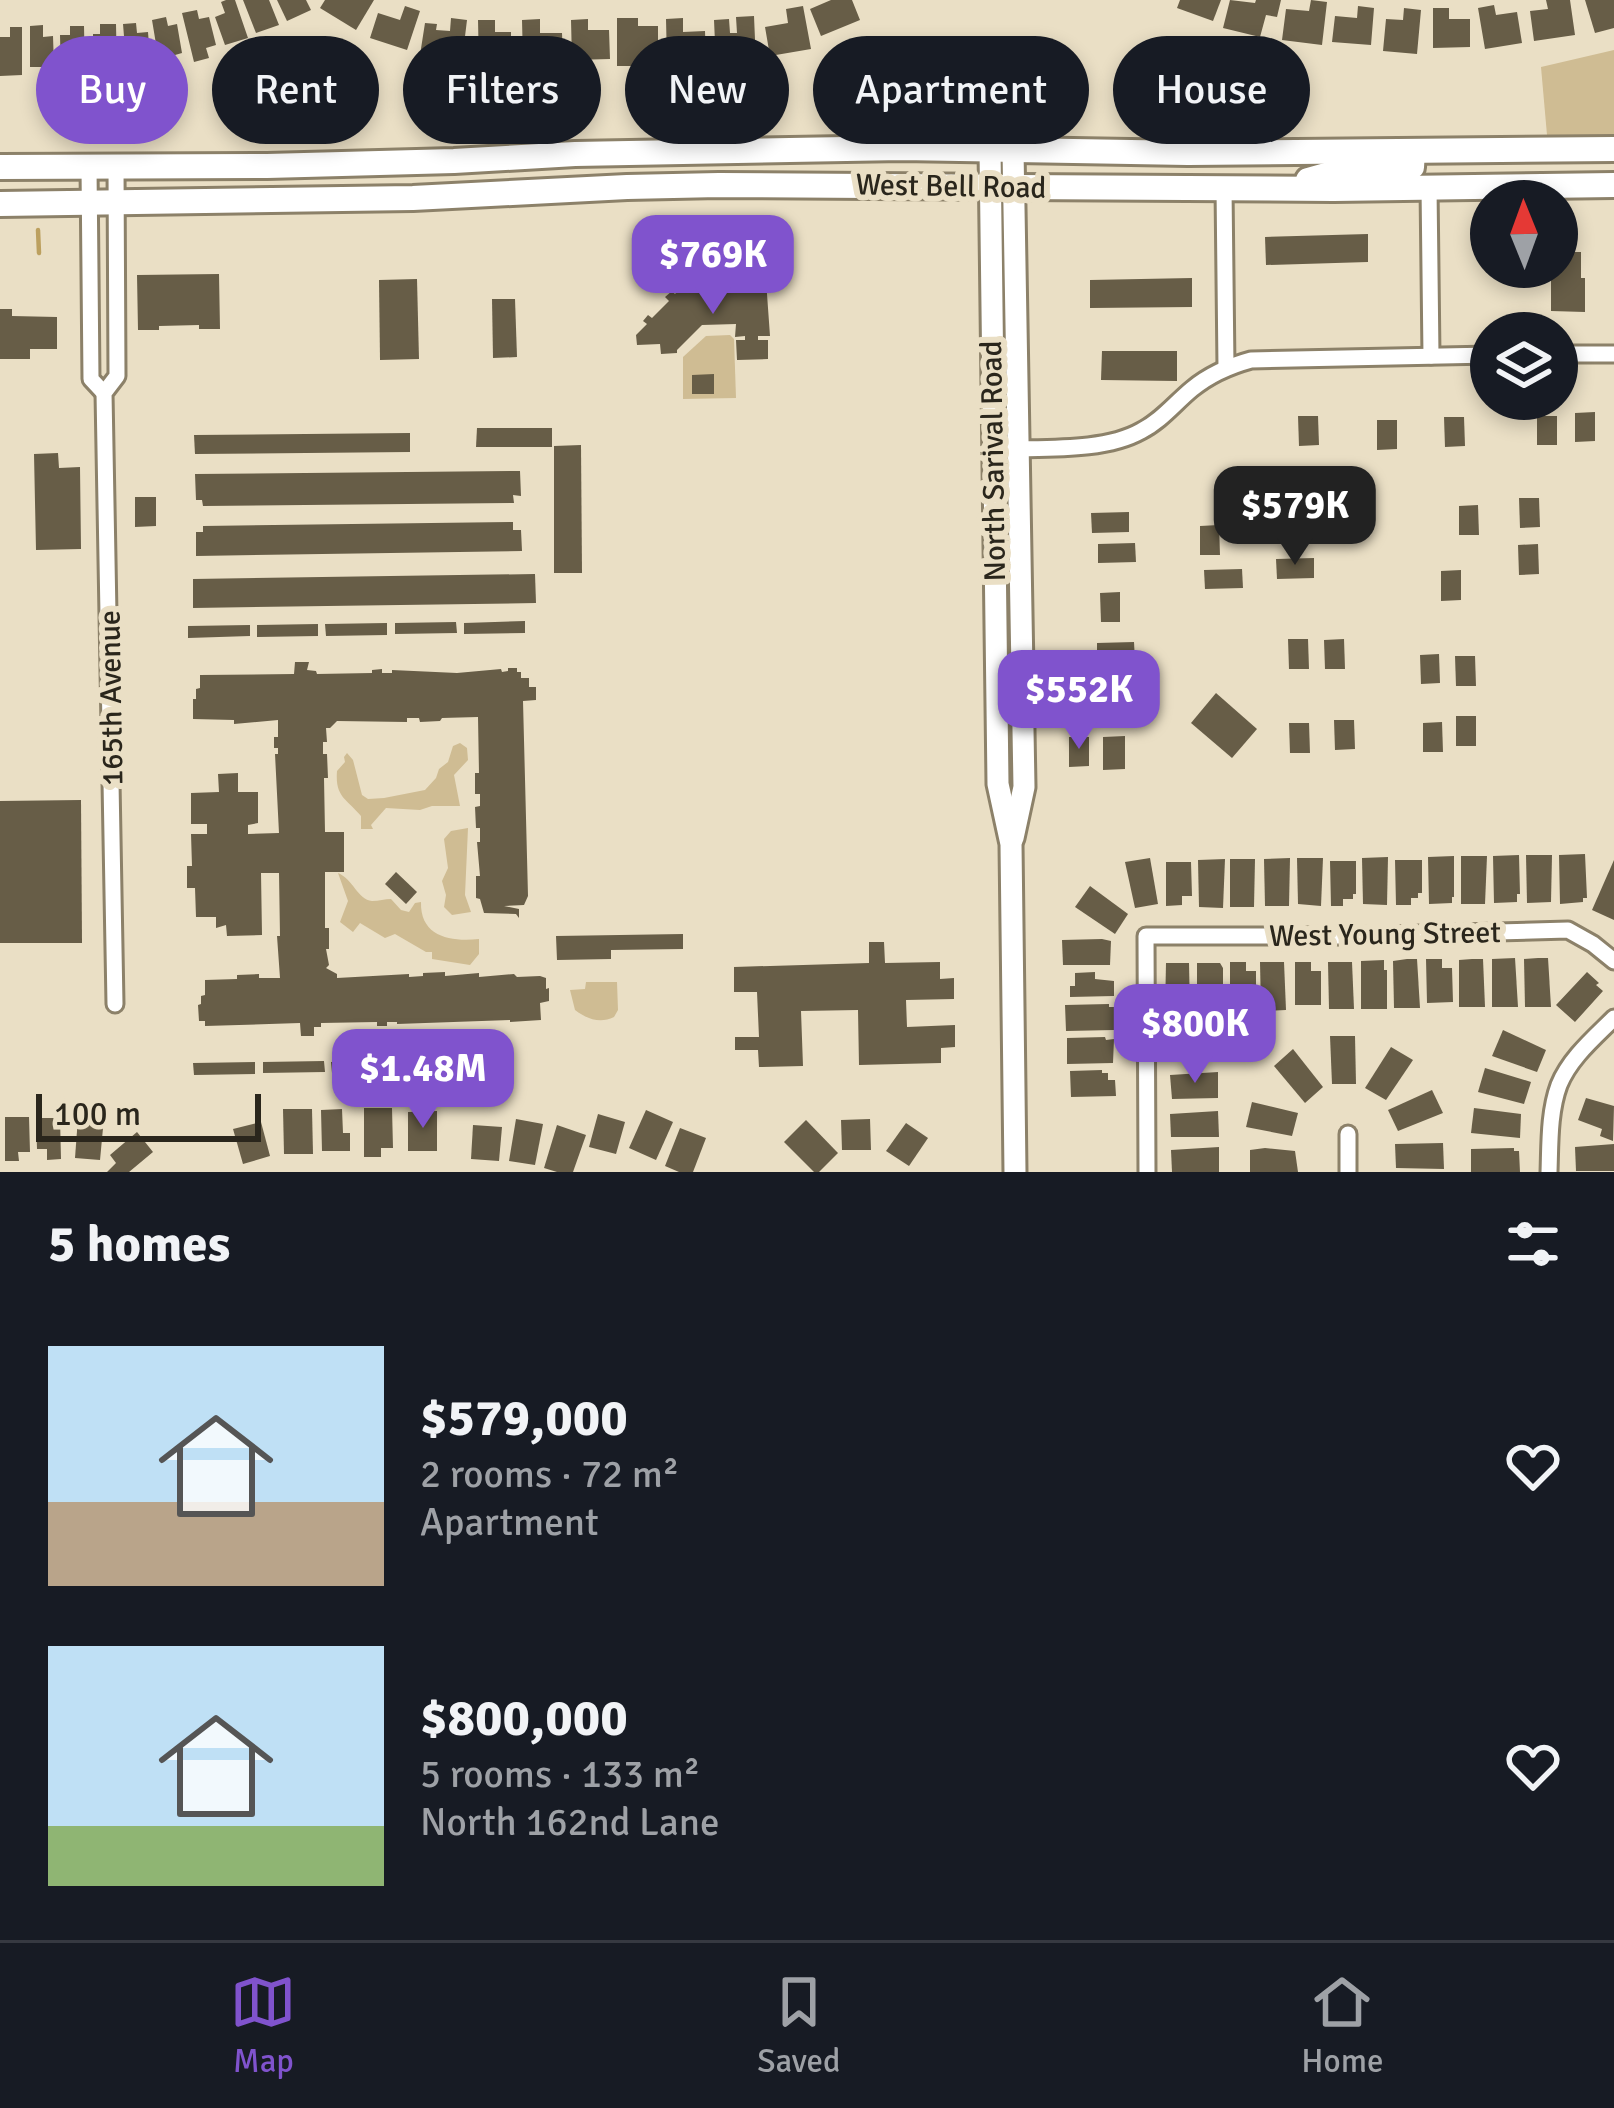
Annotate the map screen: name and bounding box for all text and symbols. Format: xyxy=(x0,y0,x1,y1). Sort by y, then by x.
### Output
chip: Buy xyxy=(36,36,188,144)
chip: Rent xyxy=(212,36,379,144)
chip: Filters xyxy=(403,36,601,144)
chip: New xyxy=(625,36,789,144)
chip: Apartment xyxy=(813,36,1089,144)
chip: House xyxy=(1113,36,1310,144)
street label: West Bell Road xyxy=(855,166,1047,207)
north arrow xyxy=(1470,180,1578,288)
map controls xyxy=(1470,180,1578,420)
pin: $769K xyxy=(629,215,797,317)
text: $769K xyxy=(659,230,767,278)
button: layers xyxy=(1470,312,1578,420)
street label: North Sarival Road xyxy=(973,340,1014,582)
pin: $579K xyxy=(1211,466,1379,568)
text: $579K xyxy=(1241,481,1349,529)
street label: 165th Avenue xyxy=(91,610,132,786)
pin: $552K xyxy=(995,650,1163,752)
text: $552K xyxy=(1025,665,1133,713)
street label: West Young Street xyxy=(1269,914,1501,955)
pin: $800K xyxy=(1111,984,1279,1086)
text: $800K xyxy=(1141,999,1249,1047)
pin: $1.48M xyxy=(325,1029,521,1131)
text: $1.48M xyxy=(359,1044,487,1092)
scale bar xyxy=(36,1088,261,1141)
text: 100 m xyxy=(54,1094,141,1135)
icon: filters xyxy=(1500,1211,1566,1277)
text: 5 homes xyxy=(48,1213,230,1276)
text: $579,000 xyxy=(420,1387,628,1450)
icon: home xyxy=(144,1394,288,1538)
icon: heart xyxy=(1500,1433,1566,1499)
text: 2 rooms · 72 m² xyxy=(420,1450,679,1498)
text: Apartment xyxy=(420,1498,599,1546)
text: $800,000 xyxy=(420,1687,628,1750)
icon: home xyxy=(144,1694,288,1838)
icon: heart xyxy=(1500,1733,1566,1799)
text: 5 rooms · 133 m² xyxy=(420,1750,700,1798)
text: North 162nd Lane xyxy=(420,1798,720,1846)
tab: Map xyxy=(230,1969,296,2082)
tab: Saved xyxy=(757,1969,840,2082)
tab: Home xyxy=(1301,1969,1384,2082)

